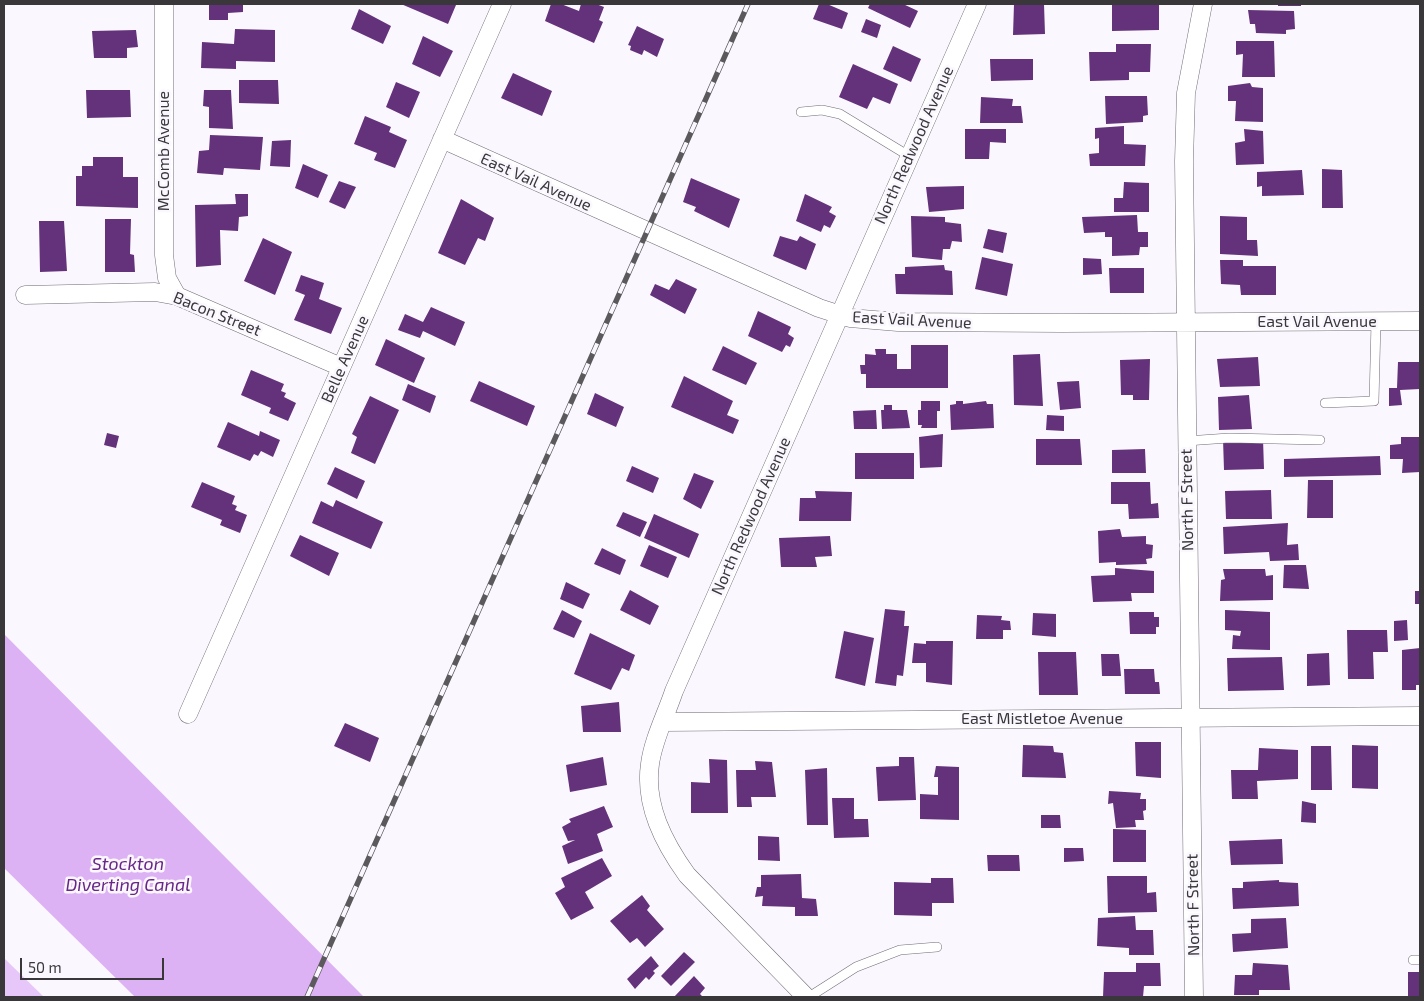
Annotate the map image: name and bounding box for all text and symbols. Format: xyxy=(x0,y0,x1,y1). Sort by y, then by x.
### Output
street label: North Redwood Avenue xyxy=(870,63,958,227)
street label: McComb Avenue xyxy=(154,91,174,211)
street label: East Vail Avenue xyxy=(478,149,594,215)
street label: Bacon Street xyxy=(170,288,264,340)
street label: East Vail Avenue xyxy=(852,307,972,333)
street label: Belle Avenue xyxy=(317,312,373,406)
street label: East Vail Avenue xyxy=(1257,312,1377,332)
street label: North Redwood Avenue xyxy=(707,434,795,598)
street label: North F Street xyxy=(1177,449,1197,551)
street label: East Mistletoe Avenue xyxy=(961,709,1123,729)
water label: Stockton Diverting Canal xyxy=(65,853,191,896)
street label: North F Street xyxy=(1183,854,1203,956)
scale bar xyxy=(22,948,166,980)
text: 50 m xyxy=(28,958,62,976)

